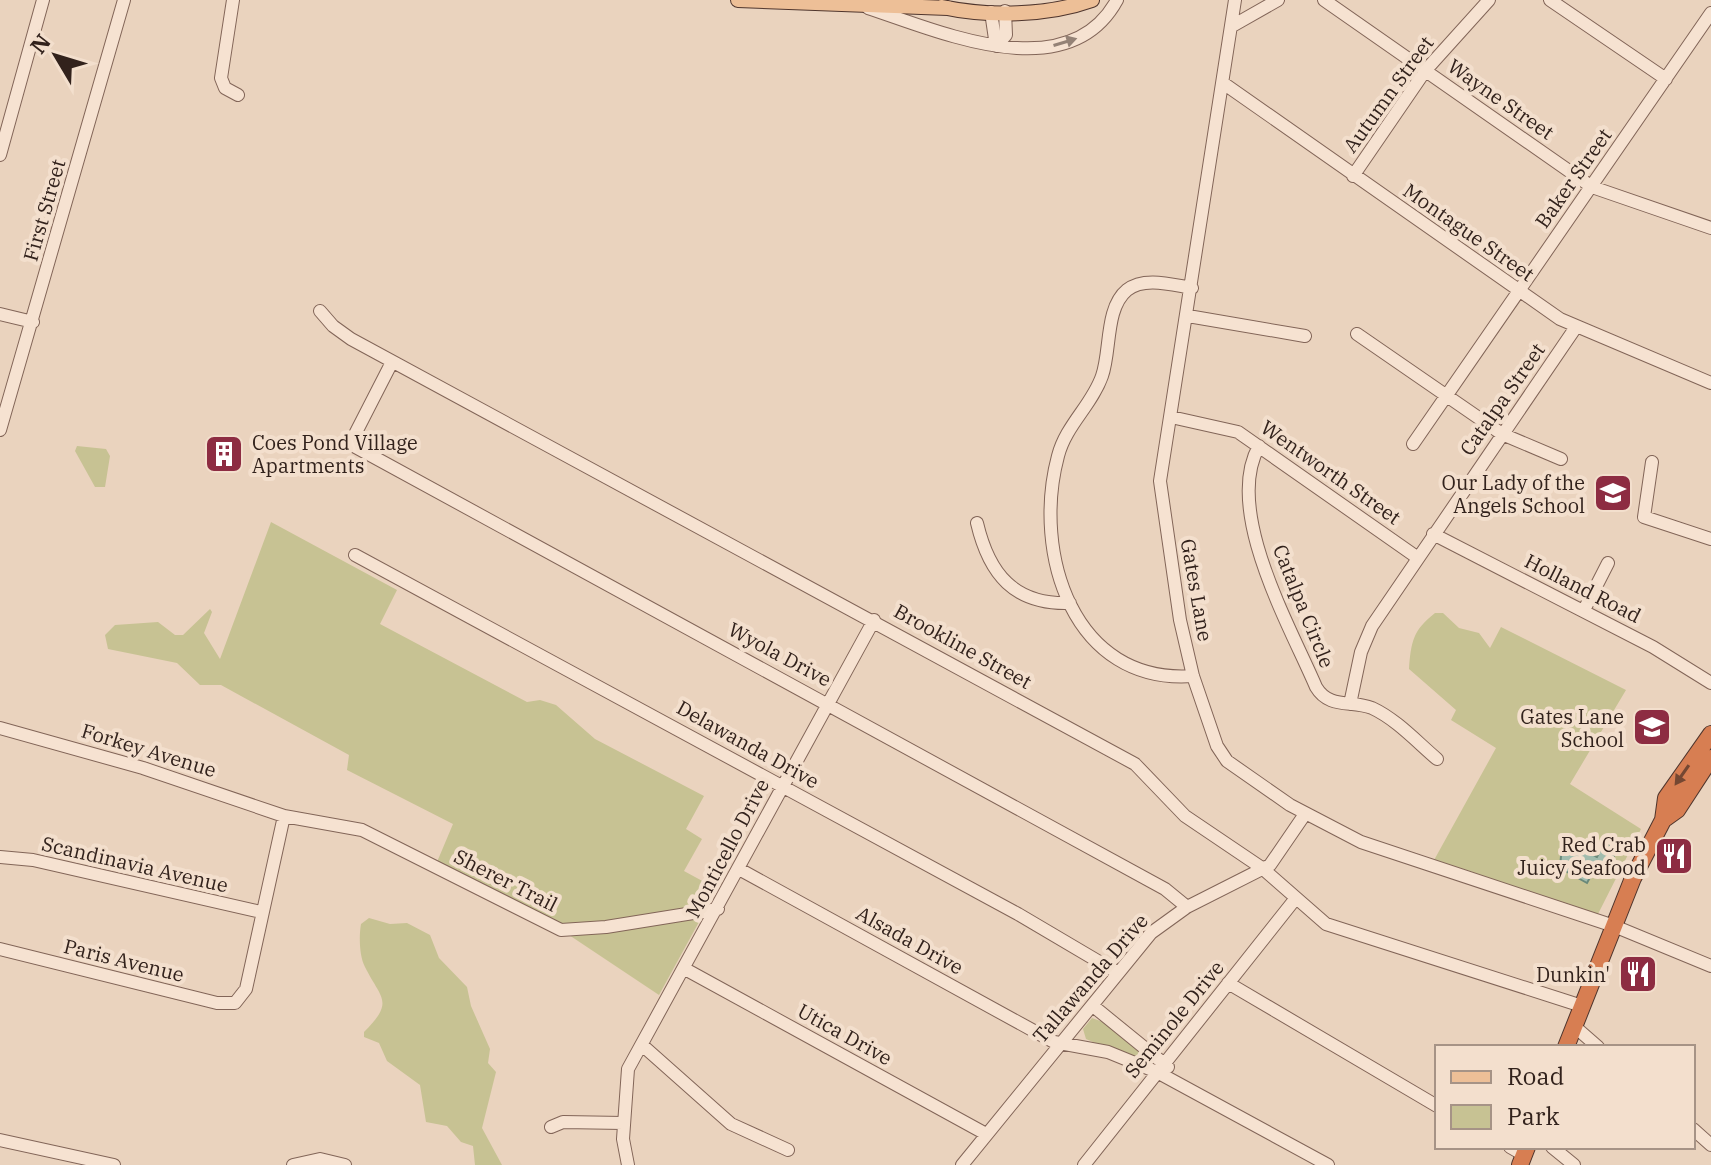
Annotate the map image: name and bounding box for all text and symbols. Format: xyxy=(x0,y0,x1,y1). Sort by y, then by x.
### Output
north arrow xyxy=(16,16,96,96)
text: N xyxy=(23,28,57,59)
street label: Autumn Street xyxy=(1337,30,1439,158)
one-way arrow xyxy=(1053,35,1077,48)
street label: Wayne Street xyxy=(1443,52,1559,146)
street label: Baker Street xyxy=(1529,123,1617,233)
street label: First Street xyxy=(17,156,71,264)
street label: Montague Street xyxy=(1398,177,1540,287)
street label: Catalpa Street xyxy=(1453,337,1551,461)
street label: Wentworth Street xyxy=(1256,414,1406,530)
place label: Coes Pond Village Apartments xyxy=(252,429,418,479)
building icon: Coes Pond Village Apartments xyxy=(203,433,245,475)
place label: Our Lady of the Angels School xyxy=(1442,469,1585,519)
school or university icon: Our Lady of the Angels School xyxy=(1592,472,1634,514)
street label: Gates Lane xyxy=(1175,537,1219,643)
street label: Catalpa Circle xyxy=(1267,540,1341,672)
street label: Holland Road xyxy=(1520,547,1646,629)
street label: Brookline Street xyxy=(889,597,1037,695)
street label: Wyola Drive xyxy=(724,616,836,692)
street label: Delawanda Drive xyxy=(672,694,824,794)
place label: Gates Lane School xyxy=(1520,703,1624,753)
school or university icon: Gates Lane School xyxy=(1631,706,1673,748)
street label: Forkey Avenue xyxy=(78,717,220,783)
one-way arrow xyxy=(1675,764,1690,785)
street label: Monticello Drive xyxy=(679,774,775,922)
street label: Scandinavia Avenue xyxy=(39,829,231,899)
place label: Red Crab Juicy Seafood xyxy=(1517,831,1646,881)
restaurant icon: Red Crab Juicy Seafood xyxy=(1653,835,1695,877)
street label: Sherer Trail xyxy=(450,842,562,918)
street label: Alsada Drive xyxy=(852,899,968,981)
street label: Tallawanda Drive xyxy=(1026,908,1154,1048)
street label: Paris Avenue xyxy=(61,932,187,988)
restaurant icon: Dunkin' xyxy=(1617,953,1659,995)
street label: Seminole Drive xyxy=(1118,955,1230,1083)
place label: Dunkin' xyxy=(1536,961,1610,988)
street label: Utica Drive xyxy=(793,997,897,1071)
legend xyxy=(1435,1045,1695,1149)
text: Road xyxy=(1507,1060,1564,1092)
text: Park xyxy=(1507,1100,1559,1132)

